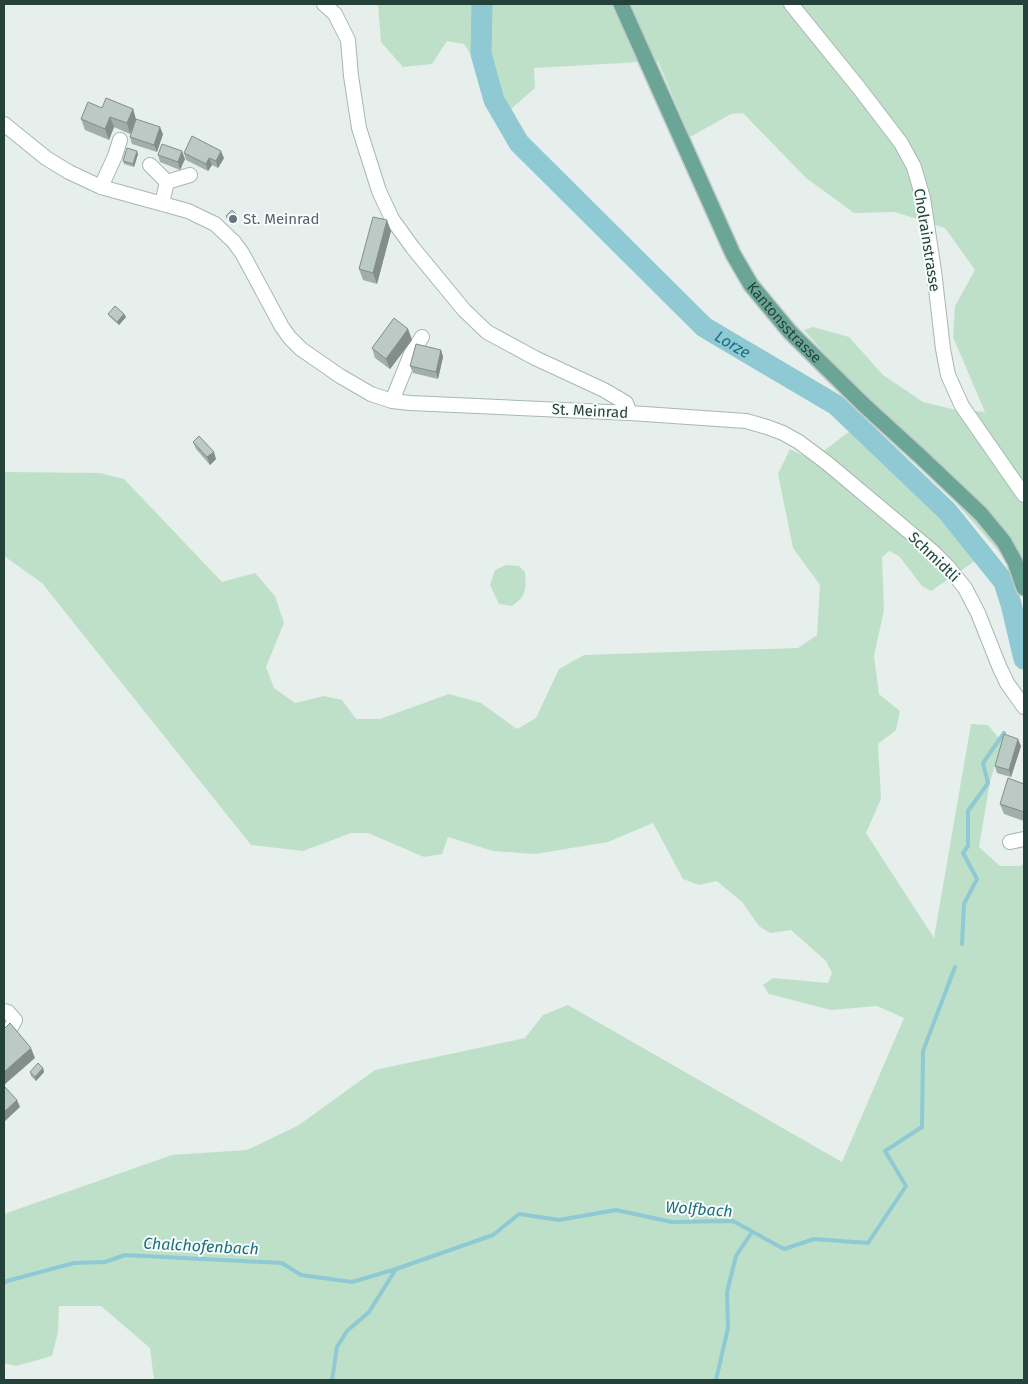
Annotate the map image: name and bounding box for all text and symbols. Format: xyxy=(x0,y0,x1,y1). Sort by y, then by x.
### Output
street label: Cholrainstrasse xyxy=(910,187,944,293)
place label: St. Meinrad xyxy=(243,210,320,228)
marker: St. Meinrad xyxy=(227,213,239,225)
street label: Kantonsstrasse xyxy=(743,278,825,367)
water label: Lorze xyxy=(712,326,754,362)
street label: St. Meinrad xyxy=(551,400,629,422)
street label: Schmidtli xyxy=(905,528,963,586)
water label: Wolfbach xyxy=(665,1197,733,1221)
water label: Chalchofenbach xyxy=(143,1233,259,1259)

